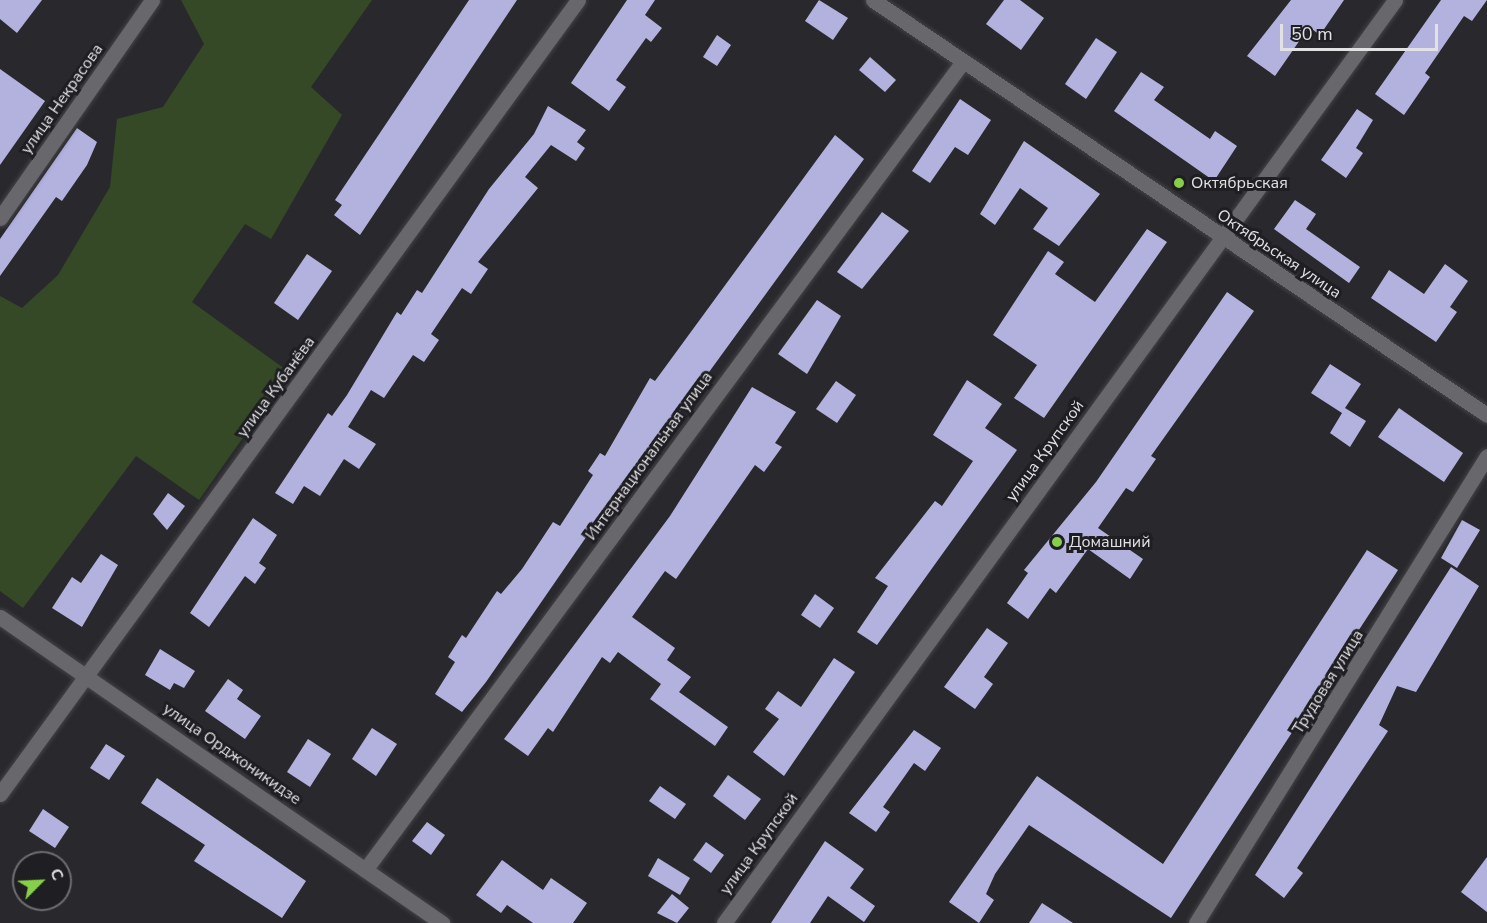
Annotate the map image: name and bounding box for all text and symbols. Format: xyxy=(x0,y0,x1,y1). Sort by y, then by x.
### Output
scale bar xyxy=(1283,12,1440,50)
text: 50 m xyxy=(1291,22,1333,46)
street label: улица Некрасова xyxy=(17,40,107,158)
place label: Октябрьская xyxy=(1191,173,1288,193)
marker: Октябрьская xyxy=(1172,176,1186,190)
street label: Октябрьская улица xyxy=(1213,205,1345,303)
street label: улица Кубанёва xyxy=(233,333,319,441)
street label: Интернациональная улица xyxy=(581,368,717,544)
street label: улица Крупской xyxy=(1002,397,1088,505)
place label: Домашний xyxy=(1069,532,1151,552)
marker: Домашний xyxy=(1050,535,1064,549)
street label: Трудовая улица xyxy=(1288,626,1368,738)
street label: улица Орджоникидзе xyxy=(159,699,305,809)
street label: улица Крупской xyxy=(716,790,802,898)
north arrow xyxy=(12,851,72,911)
text: С xyxy=(44,865,69,884)

